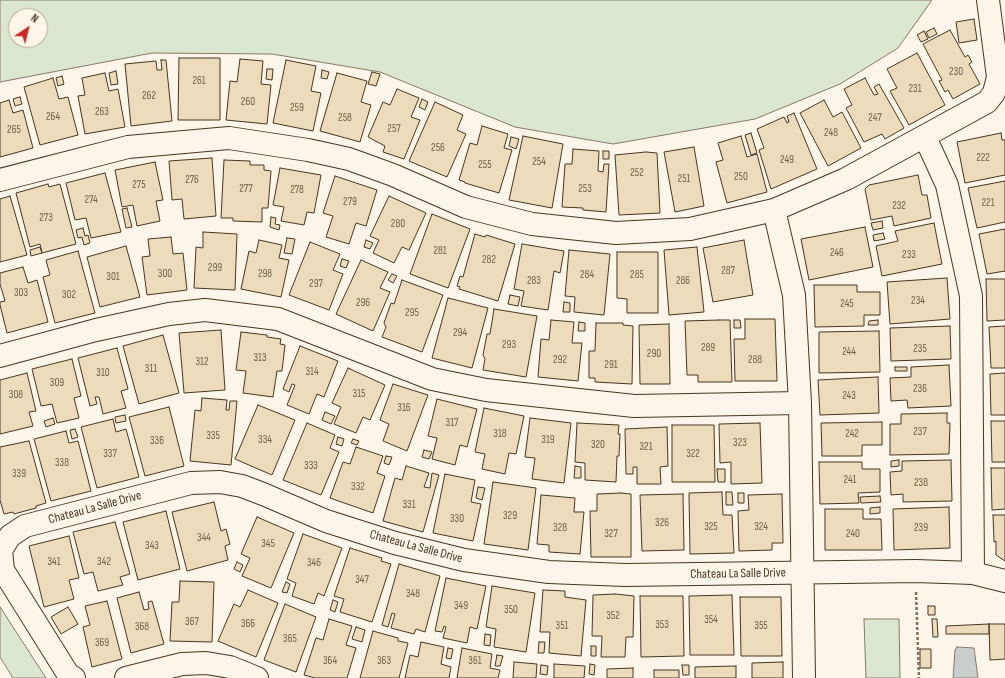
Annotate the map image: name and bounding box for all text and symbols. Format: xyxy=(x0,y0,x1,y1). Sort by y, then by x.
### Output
north arrow xyxy=(8,8,48,48)
text: N xyxy=(28,12,41,26)
house number: 230 xyxy=(949,65,963,79)
house number: 261 xyxy=(192,74,206,88)
house number: 231 xyxy=(908,82,922,96)
house number: 262 xyxy=(142,89,156,103)
house number: 260 xyxy=(241,95,255,109)
house number: 259 xyxy=(290,101,304,115)
house number: 263 xyxy=(95,105,109,119)
house number: 264 xyxy=(46,110,60,124)
house number: 258 xyxy=(338,111,352,125)
house number: 247 xyxy=(868,111,882,125)
house number: 257 xyxy=(387,122,401,136)
house number: 265 xyxy=(7,123,21,137)
house number: 248 xyxy=(824,126,838,140)
house number: 256 xyxy=(431,141,445,155)
house number: 222 xyxy=(976,151,990,165)
house number: 249 xyxy=(780,153,794,167)
house number: 254 xyxy=(532,155,546,169)
house number: 255 xyxy=(478,158,492,172)
house number: 252 xyxy=(630,166,644,180)
house number: 250 xyxy=(734,170,748,184)
house number: 251 xyxy=(678,172,690,186)
house number: 276 xyxy=(185,173,199,187)
house number: 275 xyxy=(132,178,146,192)
house number: 277 xyxy=(239,182,253,196)
house number: 253 xyxy=(578,182,592,196)
house number: 278 xyxy=(290,183,304,197)
house number: 274 xyxy=(85,193,97,207)
house number: 279 xyxy=(343,195,357,209)
house number: 221 xyxy=(982,196,994,210)
house number: 232 xyxy=(892,199,906,213)
house number: 273 xyxy=(39,211,53,225)
house number: 280 xyxy=(391,217,405,231)
house number: 281 xyxy=(433,244,447,258)
house number: 246 xyxy=(830,246,844,260)
house number: 233 xyxy=(902,248,916,262)
house number: 282 xyxy=(482,253,496,267)
house number: 299 xyxy=(208,261,222,275)
house number: 287 xyxy=(721,264,735,278)
house number: 300 xyxy=(158,267,172,281)
house number: 298 xyxy=(258,267,272,281)
house number: 284 xyxy=(580,268,594,282)
house number: 285 xyxy=(630,268,644,282)
house number: 301 xyxy=(106,270,120,284)
house number: 283 xyxy=(527,274,541,288)
house number: 286 xyxy=(676,274,690,288)
house number: 297 xyxy=(309,277,323,291)
house number: 303 xyxy=(14,286,28,300)
house number: 302 xyxy=(62,288,76,302)
house number: 234 xyxy=(911,294,925,308)
house number: 296 xyxy=(356,296,370,310)
house number: 245 xyxy=(840,297,854,311)
house number: 295 xyxy=(405,306,419,320)
house number: 294 xyxy=(453,326,467,340)
house number: 293 xyxy=(502,338,516,352)
house number: 289 xyxy=(701,341,715,355)
house number: 235 xyxy=(913,342,927,356)
house number: 244 xyxy=(842,345,856,359)
house number: 290 xyxy=(647,347,661,361)
house number: 313 xyxy=(253,351,267,365)
house number: 292 xyxy=(553,353,567,367)
house number: 288 xyxy=(748,353,762,367)
house number: 312 xyxy=(195,355,209,369)
house number: 291 xyxy=(604,358,618,372)
house number: 311 xyxy=(145,362,157,376)
house number: 314 xyxy=(305,365,319,379)
house number: 310 xyxy=(96,366,110,380)
house number: 309 xyxy=(50,376,64,390)
house number: 236 xyxy=(913,382,927,396)
house number: 315 xyxy=(353,387,365,401)
house number: 308 xyxy=(9,388,23,402)
house number: 243 xyxy=(842,389,856,403)
house number: 316 xyxy=(397,401,411,415)
house number: 317 xyxy=(446,416,458,430)
house number: 237 xyxy=(913,425,927,439)
house number: 318 xyxy=(493,427,507,441)
house number: 242 xyxy=(845,427,859,441)
house number: 335 xyxy=(206,429,220,443)
house number: 334 xyxy=(258,433,272,447)
house number: 319 xyxy=(541,433,555,447)
house number: 336 xyxy=(150,434,164,448)
house number: 323 xyxy=(733,436,747,450)
house number: 320 xyxy=(591,438,605,452)
house number: 321 xyxy=(639,440,653,454)
house number: 337 xyxy=(103,447,117,461)
house number: 322 xyxy=(686,447,700,461)
house number: 338 xyxy=(55,456,69,470)
house number: 333 xyxy=(304,459,318,473)
house number: 339 xyxy=(12,467,26,481)
house number: 241 xyxy=(844,473,856,487)
house number: 238 xyxy=(914,476,928,490)
house number: 332 xyxy=(351,480,365,494)
street label: Chateau La Salle Drive xyxy=(47,488,143,528)
house number: 331 xyxy=(402,498,416,512)
house number: 329 xyxy=(503,509,517,523)
house number: 330 xyxy=(450,512,464,526)
house number: 326 xyxy=(655,516,669,530)
house number: 325 xyxy=(704,520,718,534)
house number: 324 xyxy=(754,520,768,534)
house number: 328 xyxy=(553,521,567,535)
house number: 239 xyxy=(914,521,928,535)
street label: Chateau La Salle Drive xyxy=(368,527,464,567)
house number: 327 xyxy=(604,527,618,541)
house number: 240 xyxy=(846,527,860,541)
house number: 344 xyxy=(197,531,211,545)
house number: 345 xyxy=(261,537,275,551)
house number: 343 xyxy=(145,539,159,553)
house number: 341 xyxy=(47,555,61,569)
house number: 342 xyxy=(97,555,111,569)
house number: 346 xyxy=(307,556,321,570)
street label: Chateau La Salle Drive xyxy=(690,565,786,583)
house number: 347 xyxy=(355,573,369,587)
house number: 348 xyxy=(406,587,420,601)
house number: 349 xyxy=(454,599,468,613)
house number: 350 xyxy=(504,603,518,617)
house number: 352 xyxy=(606,609,620,623)
house number: 354 xyxy=(704,613,718,627)
house number: 367 xyxy=(185,615,199,629)
house number: 366 xyxy=(241,617,255,631)
house number: 353 xyxy=(655,618,669,632)
house number: 351 xyxy=(556,619,568,633)
house number: 355 xyxy=(754,619,768,633)
house number: 368 xyxy=(135,620,149,634)
house number: 365 xyxy=(283,632,297,646)
house number: 369 xyxy=(95,636,109,650)
house number: 364 xyxy=(323,654,337,668)
house number: 363 xyxy=(377,654,391,668)
house number: 361 xyxy=(468,654,482,668)

